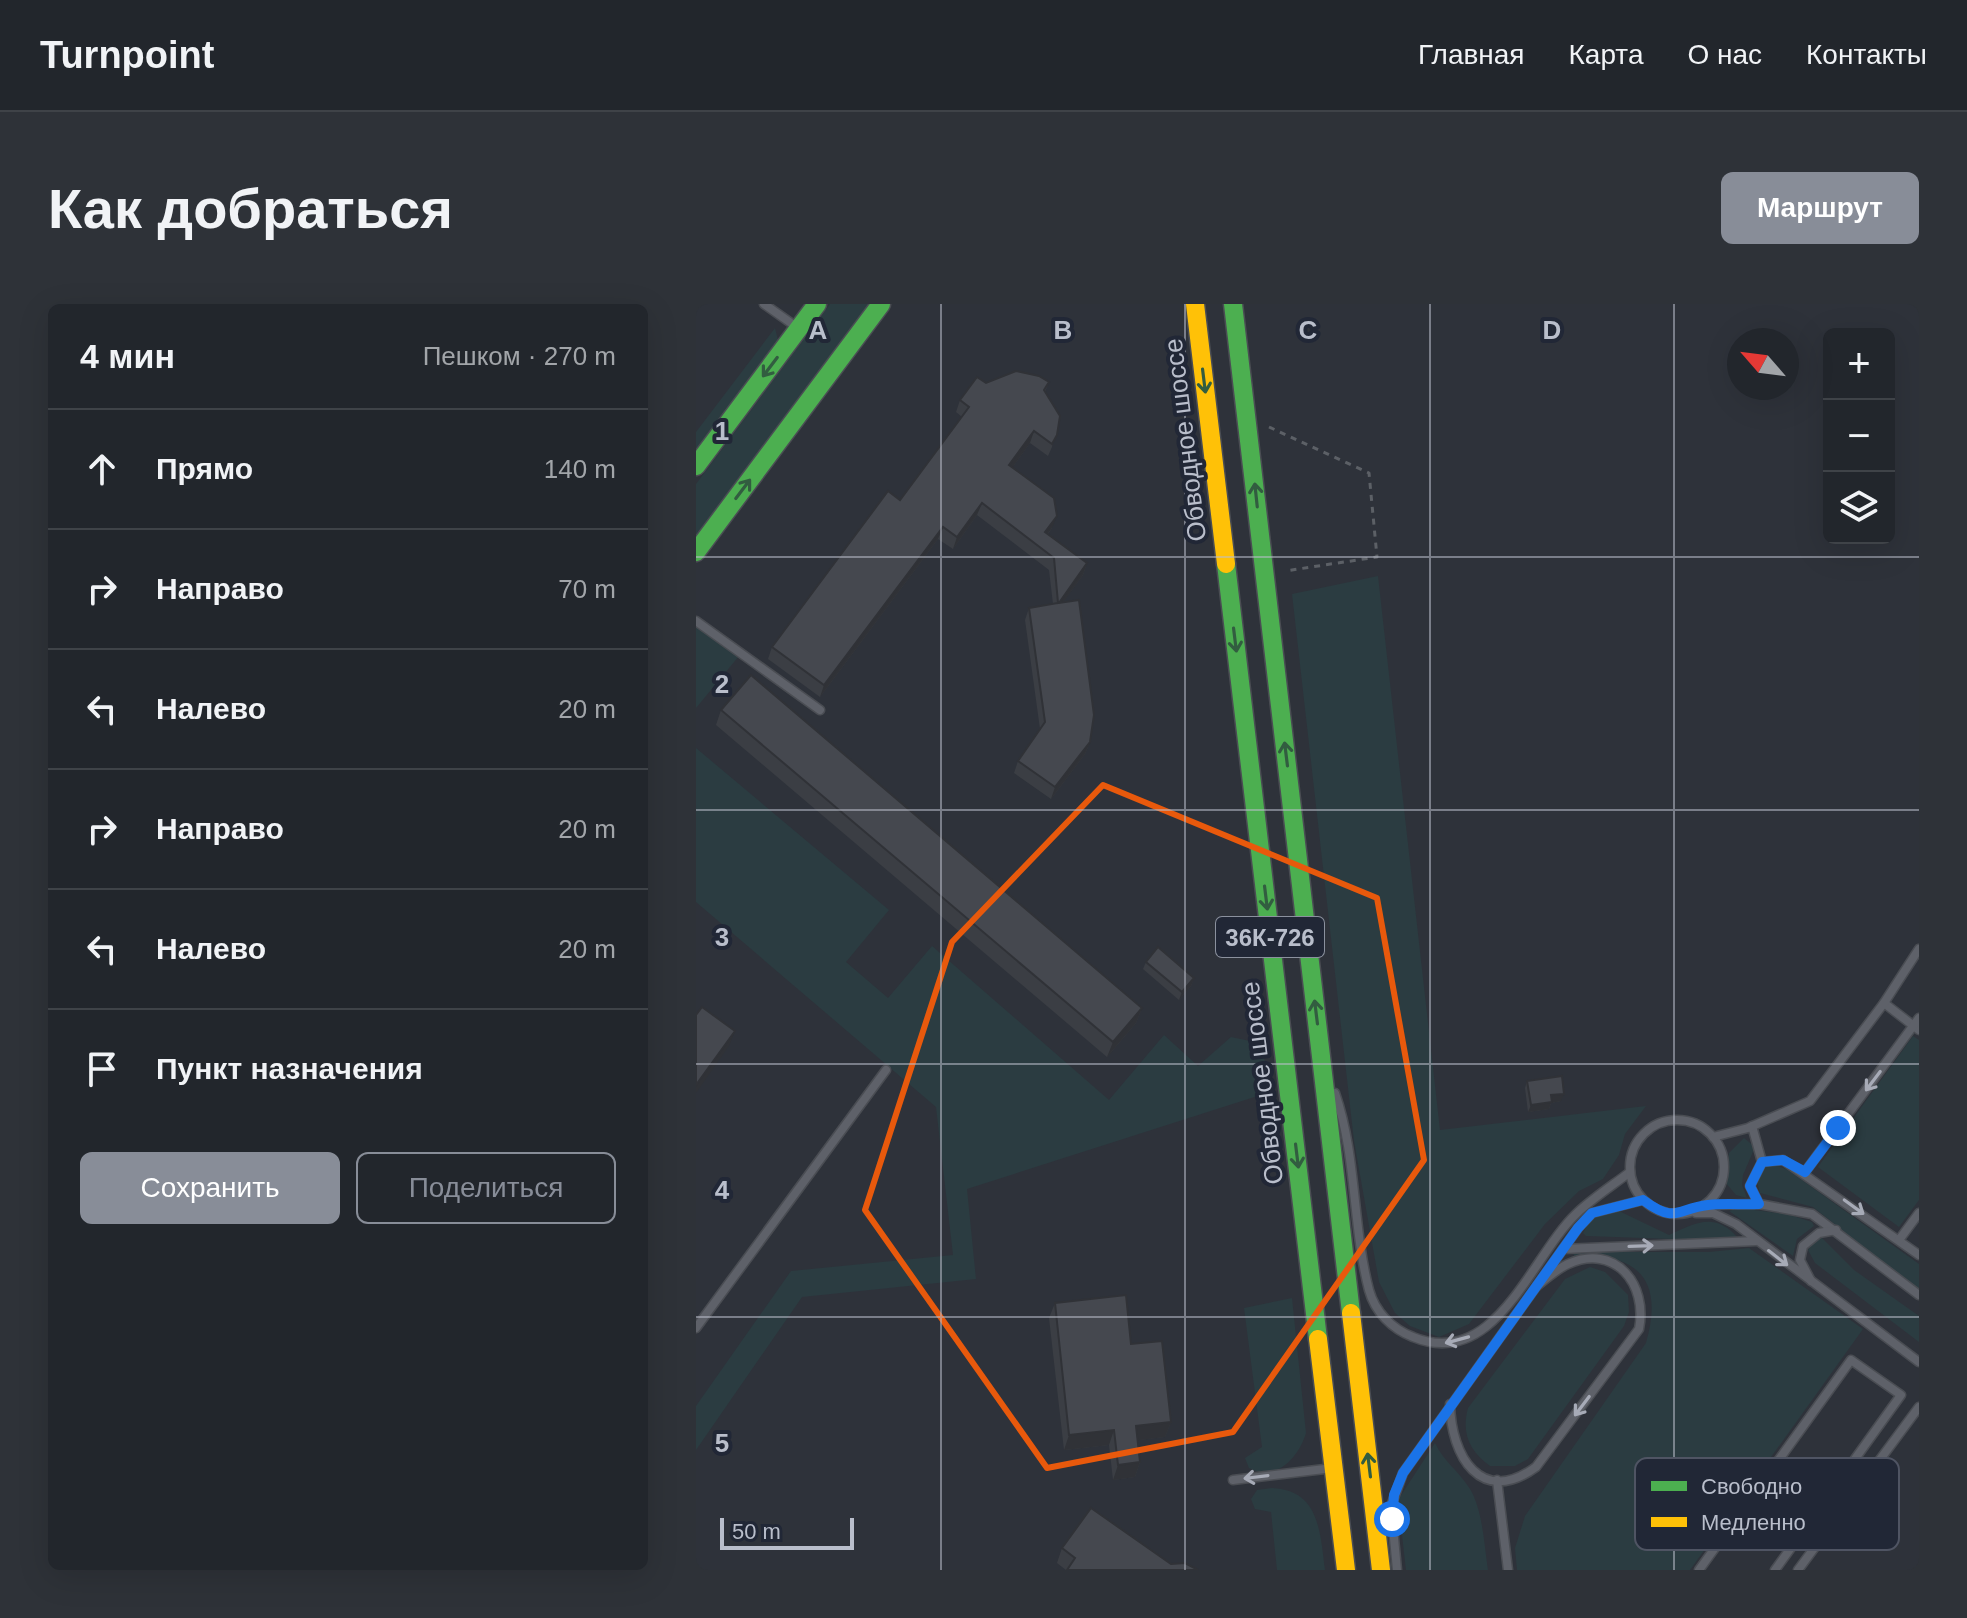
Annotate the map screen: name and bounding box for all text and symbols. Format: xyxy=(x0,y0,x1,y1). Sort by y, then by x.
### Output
text: Turnpoint xyxy=(40,34,214,76)
text: Главная xyxy=(1418,39,1525,70)
text: Карта xyxy=(1569,39,1643,70)
text: О нас xyxy=(1687,39,1762,70)
text: Контакты xyxy=(1806,39,1927,70)
button: Маршрут xyxy=(1721,172,1919,244)
text: Как добраться xyxy=(48,177,453,240)
text: A xyxy=(809,315,828,345)
text: B xyxy=(1054,315,1072,345)
text: C xyxy=(1299,315,1318,345)
text: D xyxy=(1543,315,1561,345)
north arrow xyxy=(1727,328,1799,400)
map controls xyxy=(1823,328,1895,544)
button: + xyxy=(1823,328,1895,400)
text: 4 мин xyxy=(80,337,175,375)
street label: Обводное шоссе xyxy=(1158,337,1212,543)
text: Пешком · 270 m xyxy=(423,341,616,371)
one-way arrow xyxy=(762,355,778,377)
one-way arrow xyxy=(1197,368,1212,394)
button: − xyxy=(1823,400,1895,472)
text: 1 xyxy=(715,416,729,446)
icon: ahead xyxy=(80,447,124,491)
text: Прямо xyxy=(156,452,253,485)
text: 140 m xyxy=(544,454,616,484)
button: layers xyxy=(1823,472,1895,544)
one-way arrow xyxy=(734,479,751,500)
one-way arrow xyxy=(1249,482,1264,509)
icon: right xyxy=(80,567,124,611)
text: Направо xyxy=(156,572,284,605)
text: 70 m xyxy=(558,574,616,604)
one-way arrow xyxy=(1228,626,1243,652)
text: 2 xyxy=(715,669,729,699)
icon: left xyxy=(80,687,124,731)
text: Налево xyxy=(156,692,266,725)
text: 20 m xyxy=(558,694,616,724)
one-way arrow xyxy=(1278,741,1293,767)
icon: right xyxy=(80,807,124,851)
text: Направо xyxy=(156,812,284,845)
text: 20 m xyxy=(558,814,616,844)
one-way arrow xyxy=(1258,884,1273,911)
road number: 36К-726 xyxy=(1216,917,1324,957)
text: 3 xyxy=(715,922,729,952)
icon: left xyxy=(80,927,124,971)
text: Налево xyxy=(156,932,266,965)
text: 20 m xyxy=(558,934,616,964)
street label: Обводное шоссе xyxy=(1235,980,1289,1186)
one-way arrow xyxy=(1309,999,1324,1026)
icon: arrive xyxy=(80,1047,124,1091)
text: Пункт назначения xyxy=(156,1052,423,1085)
one-way arrow xyxy=(1864,1070,1881,1091)
route end xyxy=(1820,1110,1856,1146)
one-way arrow xyxy=(1289,1142,1304,1169)
button: Сохранить xyxy=(80,1152,340,1224)
button: Поделиться xyxy=(356,1152,616,1224)
text: 4 xyxy=(715,1175,730,1205)
one-way arrow xyxy=(1843,1199,1864,1216)
one-way arrow xyxy=(1627,1238,1654,1253)
one-way arrow xyxy=(1767,1250,1788,1267)
one-way arrow xyxy=(1444,1333,1470,1348)
one-way arrow xyxy=(1574,1395,1591,1416)
text: 5 xyxy=(715,1428,729,1458)
one-way arrow xyxy=(1361,1453,1376,1478)
legend xyxy=(1635,1458,1899,1550)
one-way arrow xyxy=(1243,1470,1269,1485)
text: Свободно xyxy=(1701,1474,1802,1499)
route start xyxy=(1374,1501,1410,1537)
text: Медленно xyxy=(1701,1510,1806,1535)
scale bar xyxy=(720,1514,854,1550)
text: 50 m xyxy=(732,1519,781,1544)

